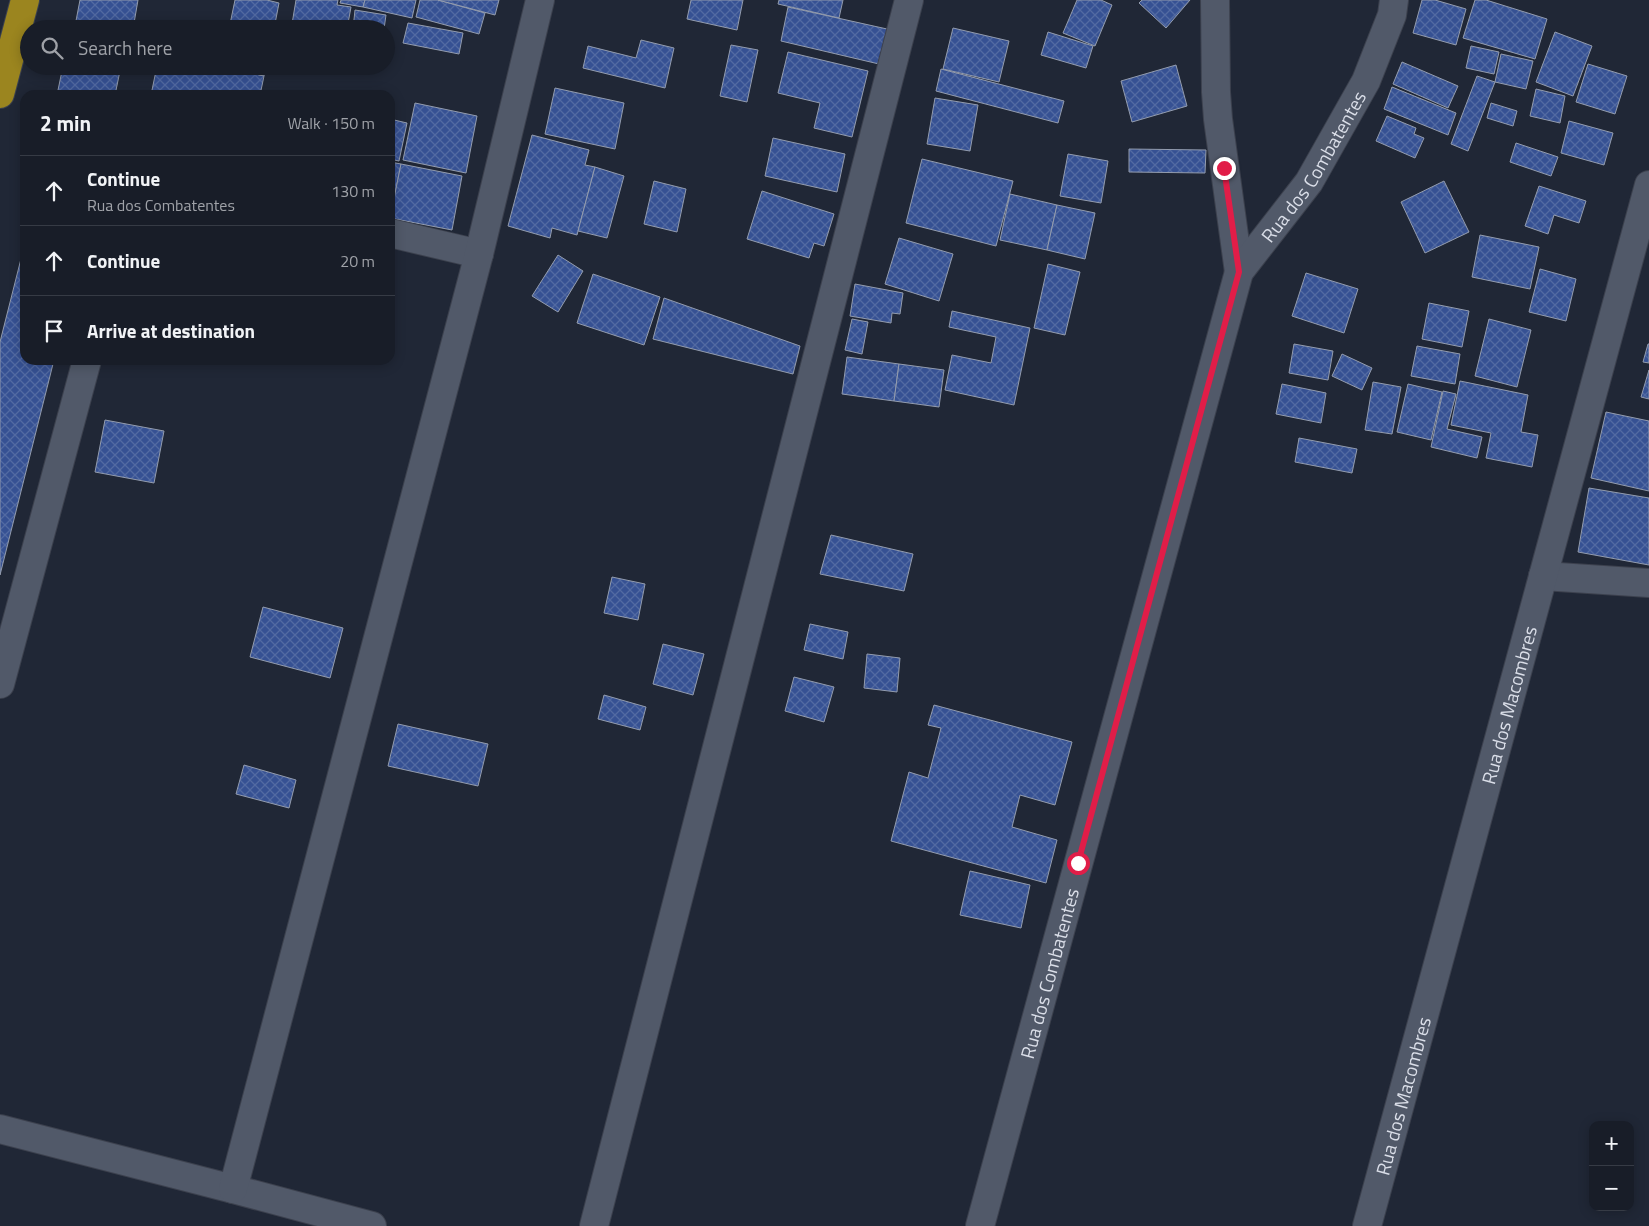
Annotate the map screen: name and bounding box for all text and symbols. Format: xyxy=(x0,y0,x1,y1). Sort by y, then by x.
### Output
search box xyxy=(20,20,395,75)
text: Search here xyxy=(78,33,172,62)
icon: search xyxy=(38,34,66,62)
street label: Rua dos Combatentes xyxy=(1253,85,1372,248)
text: 2 min xyxy=(40,107,91,139)
text: Walk · 150 m xyxy=(287,111,375,135)
route end xyxy=(1213,157,1236,180)
text: Continue xyxy=(87,164,160,193)
icon: ahead xyxy=(40,177,68,205)
text: 130 m xyxy=(331,179,375,203)
text: Rua dos Combatentes xyxy=(87,193,235,217)
text: Continue xyxy=(87,246,160,275)
icon: ahead xyxy=(40,247,68,275)
text: 20 m xyxy=(340,249,375,273)
text: Arrive at destination xyxy=(87,316,255,345)
icon: arrive xyxy=(40,317,68,345)
street label: Rua dos Macombres xyxy=(1473,622,1544,787)
route start xyxy=(1067,852,1090,875)
street label: Rua dos Combatentes xyxy=(1012,884,1086,1062)
street label: Rua dos Macombres xyxy=(1367,1013,1438,1178)
map controls xyxy=(1589,1121,1634,1211)
button: + xyxy=(1589,1121,1634,1166)
button: − xyxy=(1589,1166,1634,1211)

